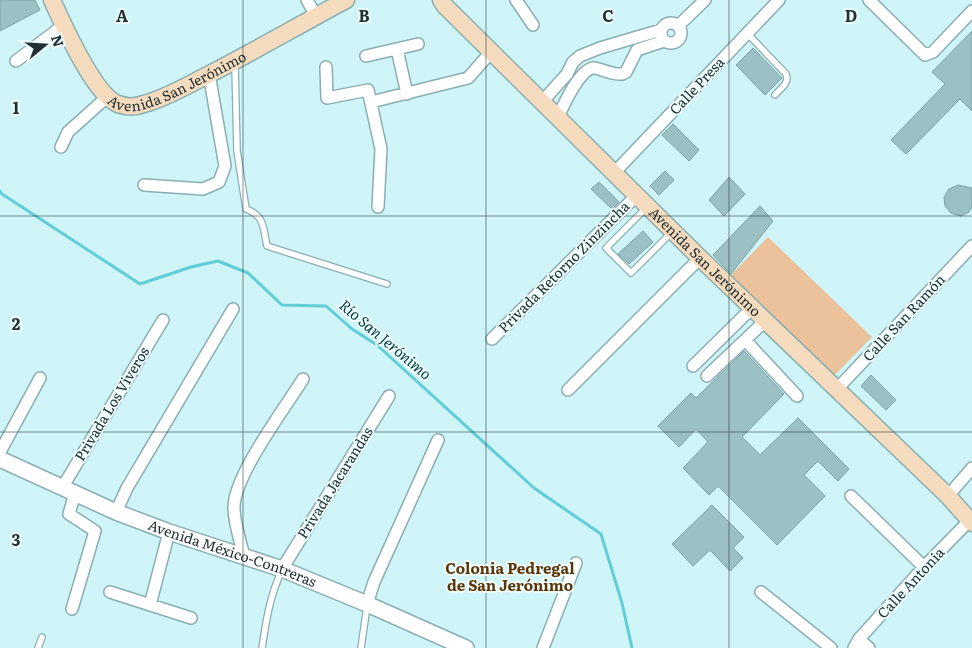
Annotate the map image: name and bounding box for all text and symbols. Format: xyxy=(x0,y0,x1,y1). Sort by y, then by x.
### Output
text: A xyxy=(116,3,128,27)
text: B xyxy=(358,3,370,27)
text: C xyxy=(602,3,614,27)
text: D xyxy=(845,3,857,27)
north arrow xyxy=(20,20,70,70)
text: N xyxy=(47,32,70,50)
street label: Avenida San Jerónimo xyxy=(104,46,249,115)
street label: Calle Presa xyxy=(664,52,729,119)
text: 1 xyxy=(13,95,20,119)
street label: Privada Retorno Zinzincha xyxy=(493,196,634,336)
street label: Avenida San Jerónimo xyxy=(645,202,766,321)
street label: Calle San Ramón xyxy=(858,269,949,365)
water label: Río San Jerónimo xyxy=(335,293,437,384)
text: 2 xyxy=(12,311,21,335)
street label: Privada Los Viveros xyxy=(69,343,153,464)
street label: Privada Jacarandas xyxy=(292,423,377,542)
street label: Avenida México-Contreras xyxy=(146,514,320,591)
text: 3 xyxy=(12,527,21,551)
street label: Calle Antonia xyxy=(872,542,949,622)
district label: Colonia Pedregal de San Jerónimo xyxy=(445,556,575,596)

